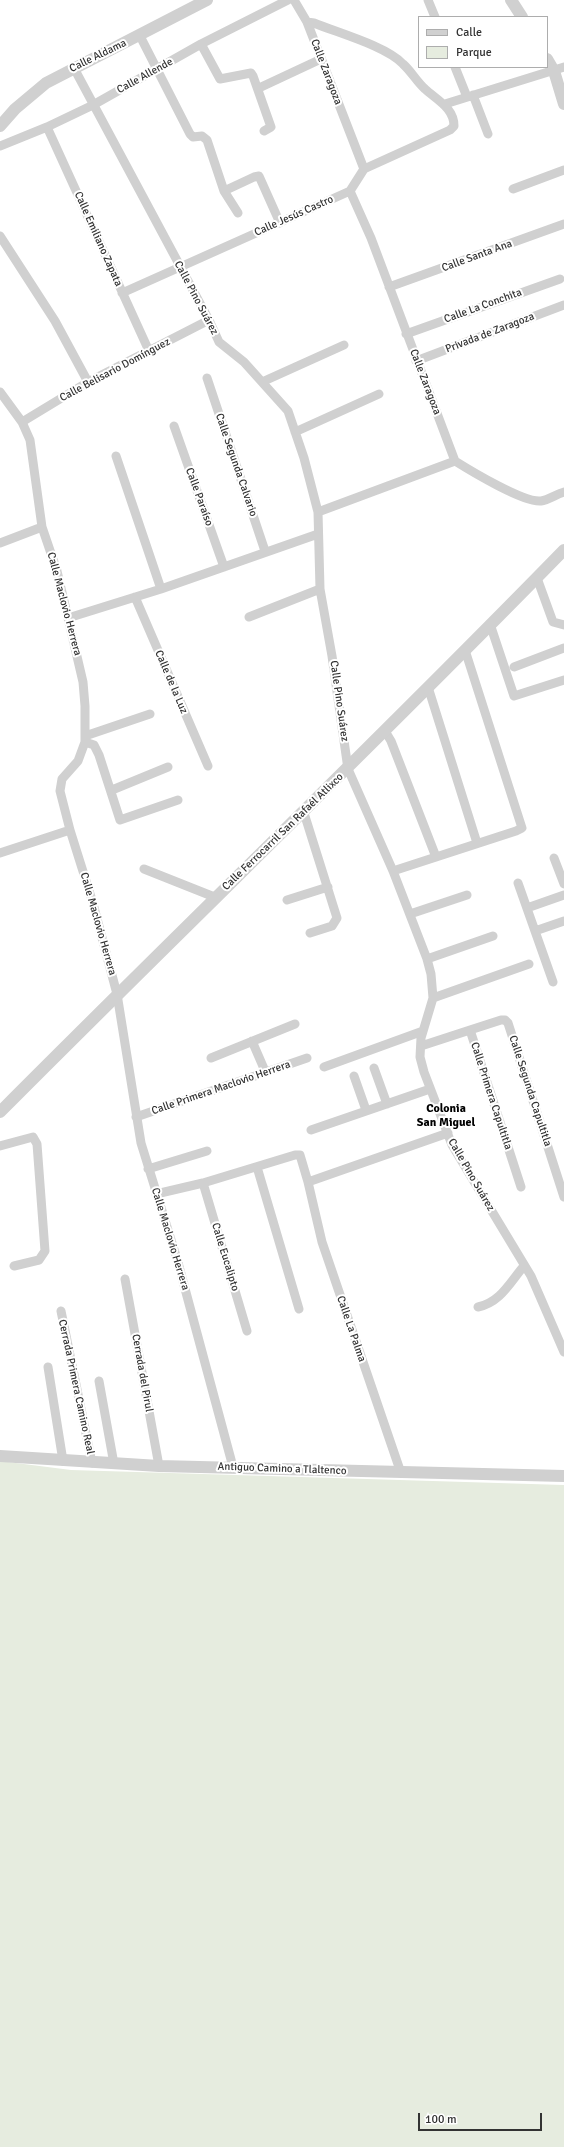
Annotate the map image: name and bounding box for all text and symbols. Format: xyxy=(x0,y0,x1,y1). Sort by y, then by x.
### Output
legend xyxy=(418,16,548,68)
text: Calle xyxy=(456,25,482,40)
street label: Calle Aldama xyxy=(67,37,129,75)
street label: Calle Zaragoza xyxy=(307,37,345,107)
text: Parque xyxy=(456,45,492,60)
street label: Calle Allende xyxy=(115,55,175,97)
street label: Calle Emiliano Zapata xyxy=(71,190,125,288)
street label: Calle Jesús Castro xyxy=(252,193,336,239)
street label: Calle Santa Ana xyxy=(440,237,514,275)
street label: Calle Pino Suárez xyxy=(171,259,221,337)
street label: Calle La Conchita xyxy=(442,286,524,326)
street label: Privada de Zaragoza xyxy=(444,310,536,356)
street label: Calle Belisario Domínguez xyxy=(58,335,172,405)
street label: Calle Zaragoza xyxy=(406,347,444,417)
street label: Calle Segunda Calvario xyxy=(212,412,260,518)
street label: Calle Paraíso xyxy=(182,466,216,528)
street label: Calle Maclovio Herrera xyxy=(44,551,84,657)
street label: Calle de la Luz xyxy=(152,648,190,716)
street label: Calle Pino Suárez xyxy=(327,660,351,742)
street label: Calle Ferrocarril San Rafaél Atlixco xyxy=(220,771,346,893)
street label: Calle Maclovio Herrera xyxy=(77,871,119,977)
street label: Calle Segunda Capultitla xyxy=(506,1034,554,1148)
street label: Calle Primera Capultitla xyxy=(467,1041,515,1151)
street label: Calle Primera Maclovio Herrera xyxy=(150,1058,292,1118)
district label: Colonia San Miguel xyxy=(417,1102,475,1130)
street label: Calle Pino Suárez xyxy=(445,1136,497,1214)
street label: Calle Maclovio Herrera xyxy=(148,1186,192,1292)
street label: Calle Eucalipto xyxy=(208,1221,242,1293)
street label: Calle La Palma xyxy=(334,1294,368,1364)
street label: Cerrada Primera Camino Real xyxy=(55,1318,97,1456)
street label: Cerrada del Pirul xyxy=(129,1333,155,1413)
street label: Antiguo Camino a Tlaltenco xyxy=(217,1460,347,1478)
scale bar xyxy=(420,2105,544,2131)
text: 100 m xyxy=(425,2112,457,2127)

